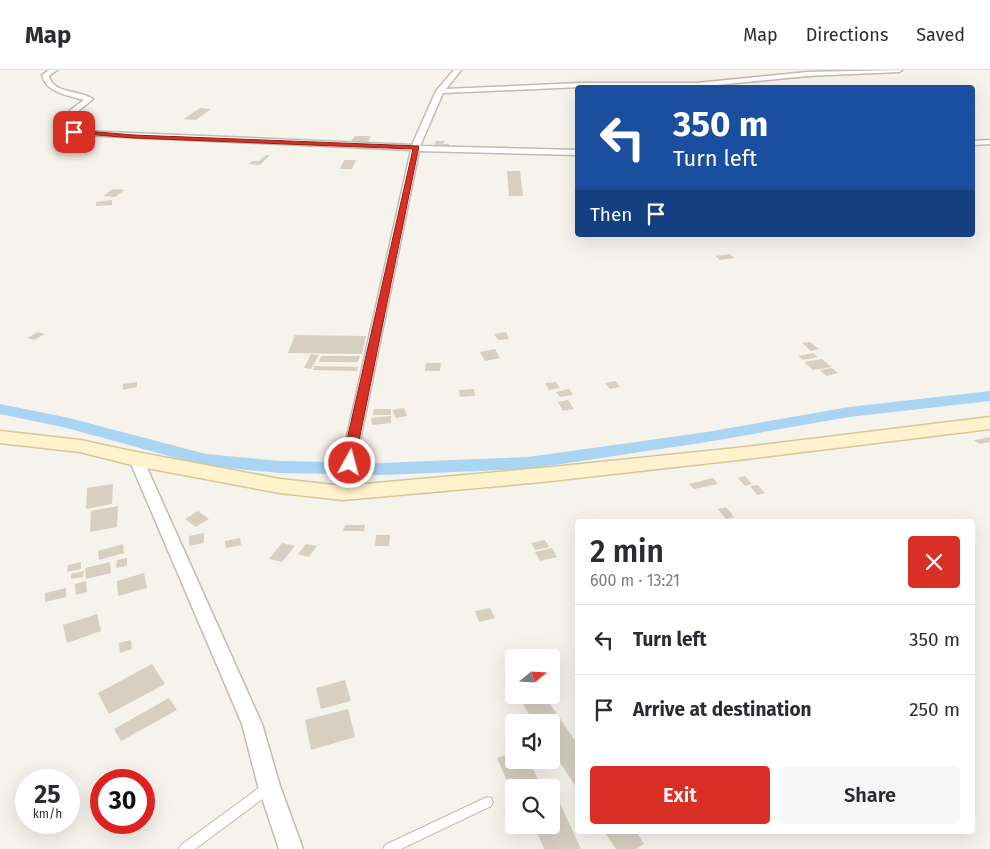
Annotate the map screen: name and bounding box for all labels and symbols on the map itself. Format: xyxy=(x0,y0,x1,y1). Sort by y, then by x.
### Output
pin xyxy=(53,111,95,153)
position arrow xyxy=(323,436,375,488)
north arrow xyxy=(505,649,560,704)
speed limit sign: 30 xyxy=(90,769,155,834)

